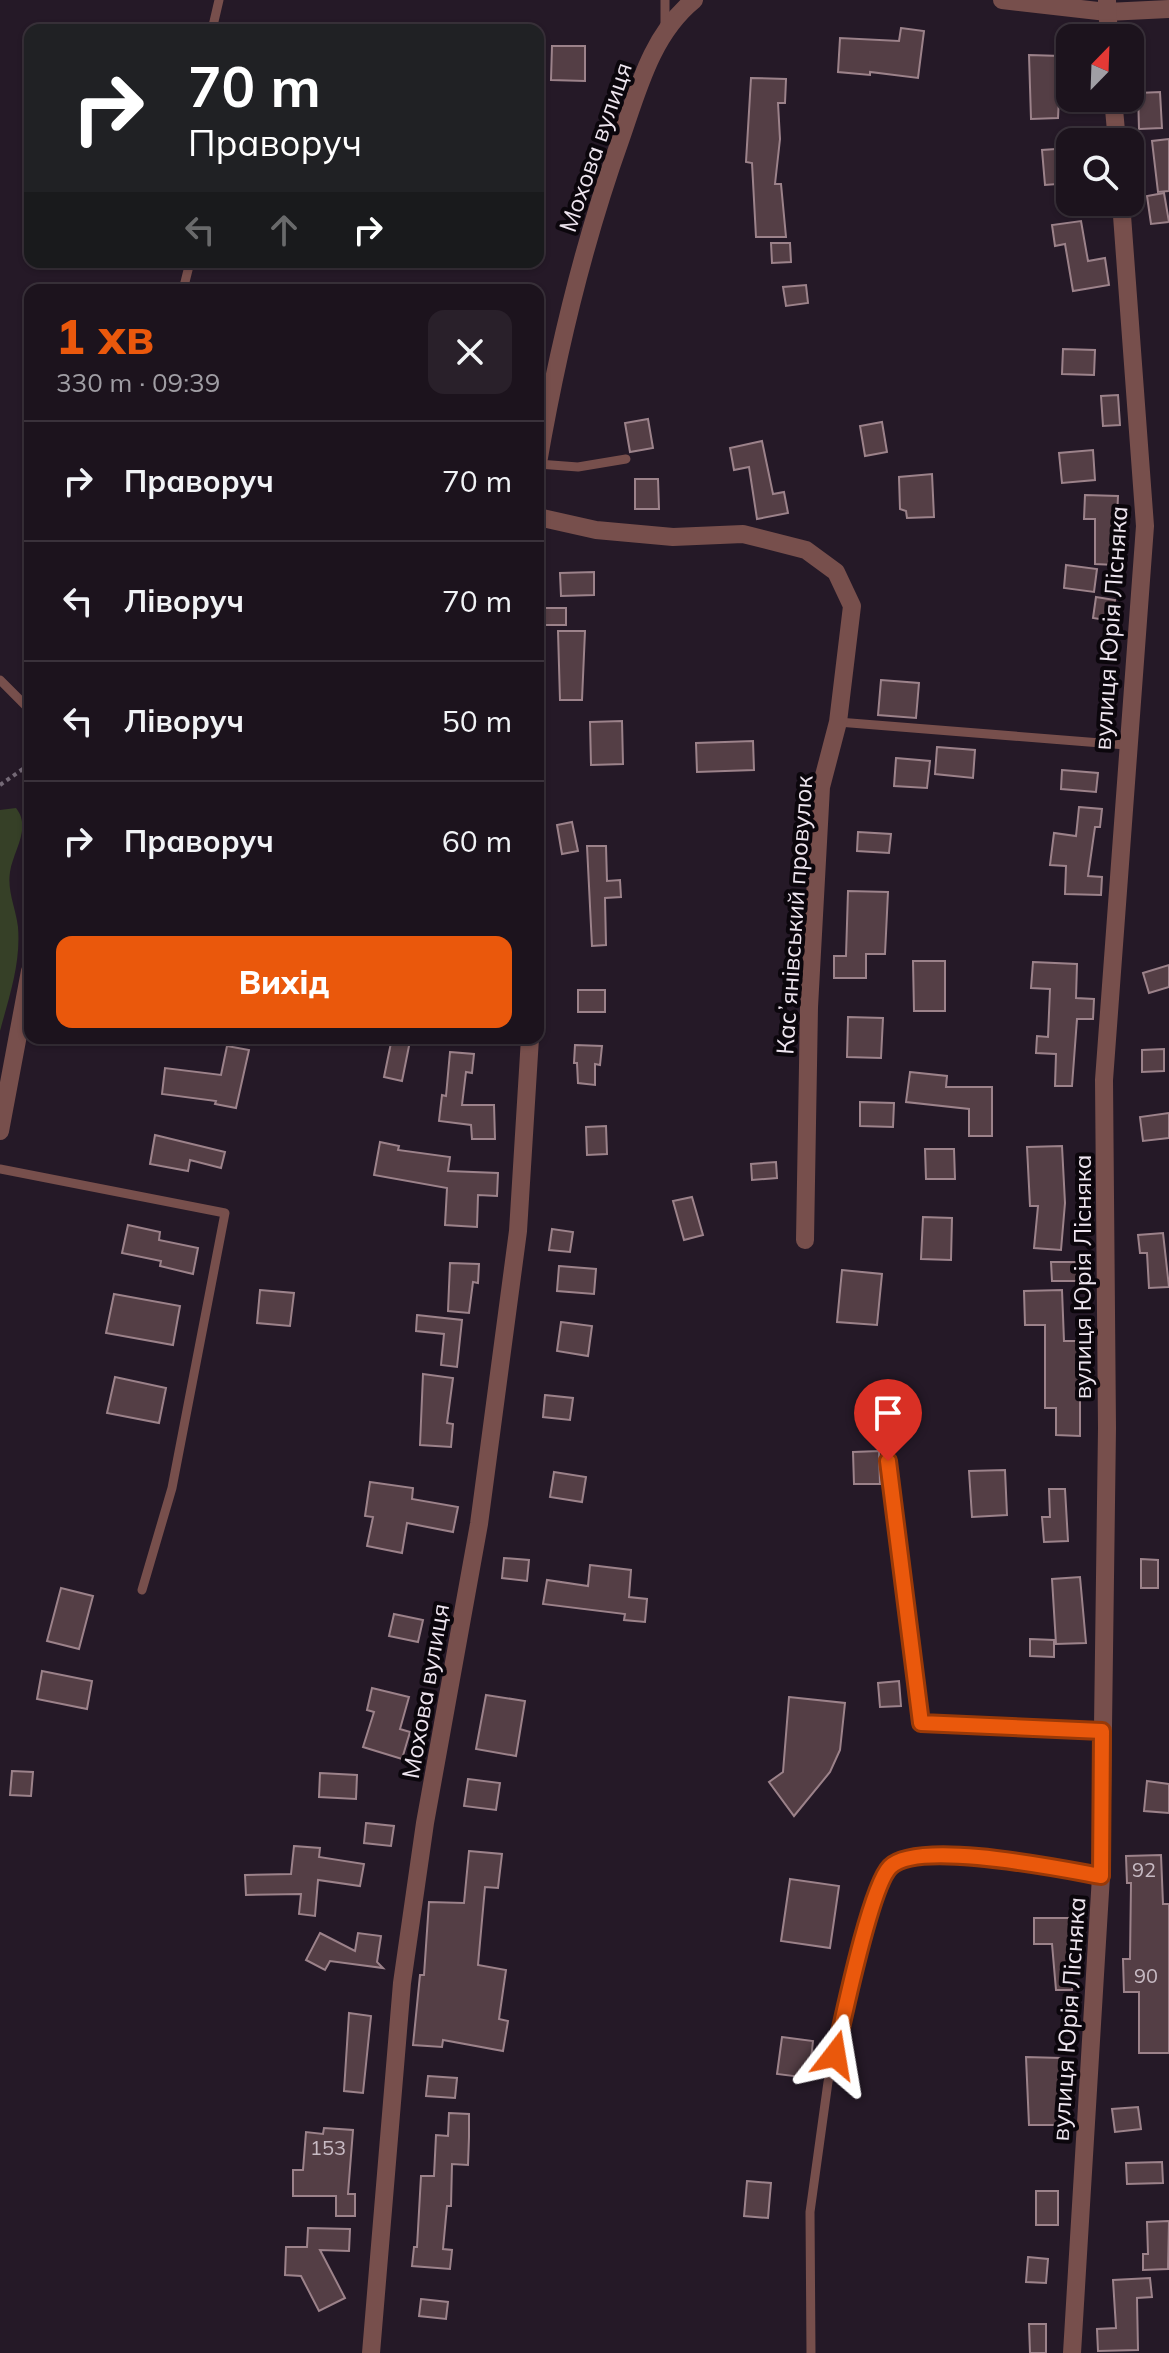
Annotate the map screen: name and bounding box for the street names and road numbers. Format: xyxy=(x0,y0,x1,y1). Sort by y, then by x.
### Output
street label: Мохова вулиця xyxy=(552,58,638,236)
street label: вулиця Юрія Лісняка xyxy=(1087,505,1133,751)
street label: Касʼянівський провулок xyxy=(769,774,819,1056)
street label: вулиця Юрія Лісняка xyxy=(1067,1155,1097,1399)
street label: Мохова вулиця xyxy=(395,1601,455,1781)
street label: вулиця Юрія Лісняка xyxy=(1045,1896,1091,2142)

